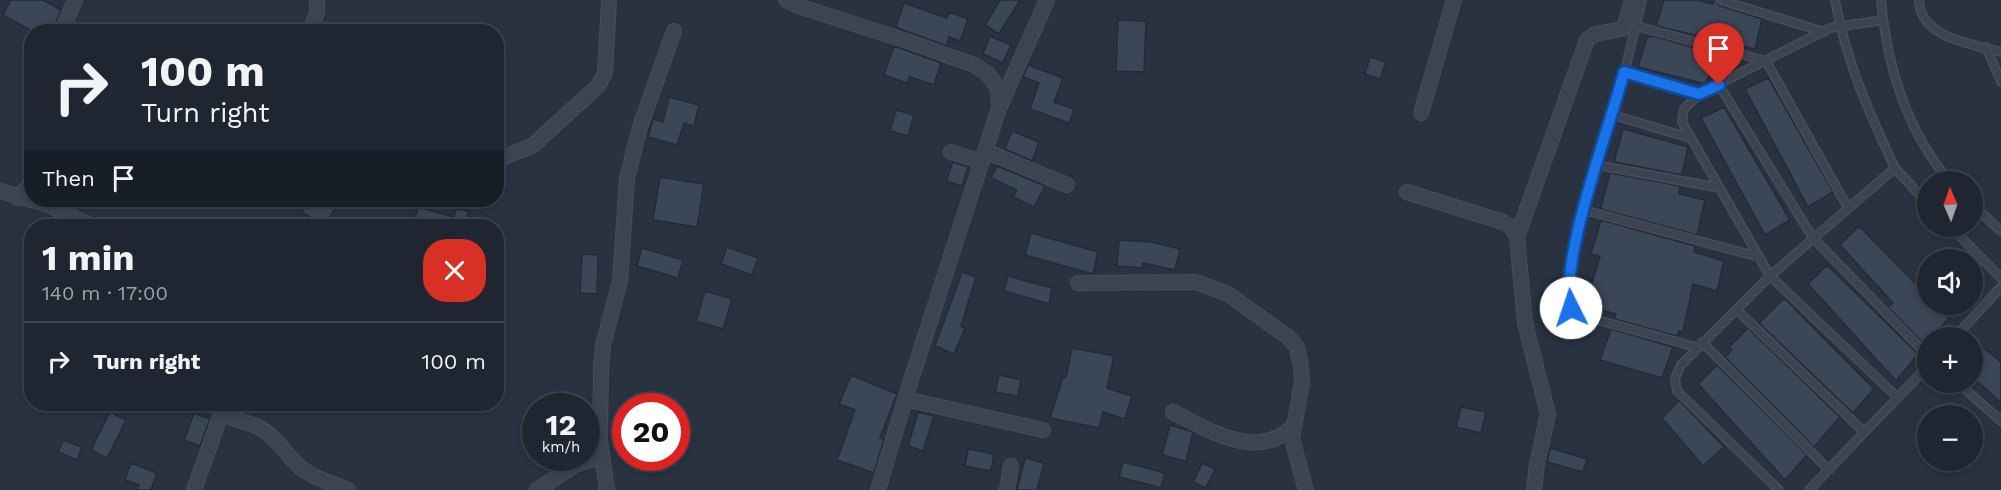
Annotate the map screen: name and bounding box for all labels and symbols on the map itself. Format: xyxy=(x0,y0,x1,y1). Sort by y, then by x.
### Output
pin xyxy=(1693,23,1744,85)
north arrow xyxy=(1917,171,1983,237)
position arrow xyxy=(1539,276,1603,340)
speed limit sign: 20 xyxy=(612,393,690,471)

